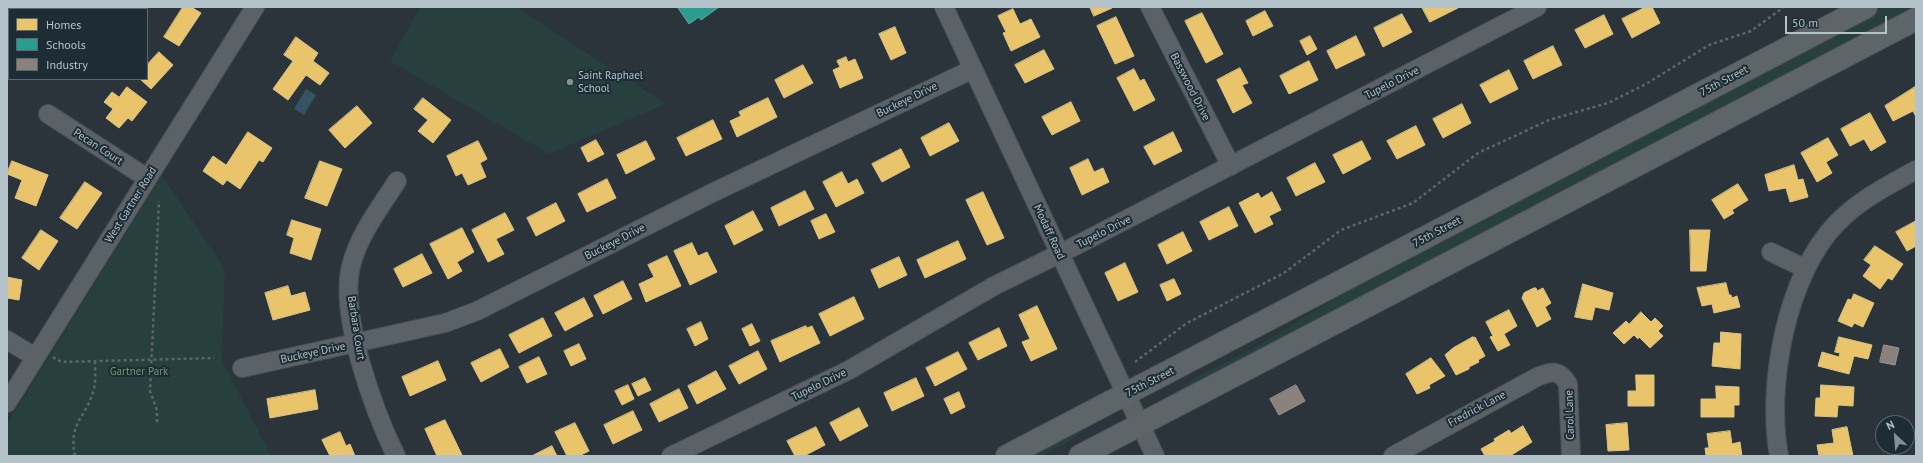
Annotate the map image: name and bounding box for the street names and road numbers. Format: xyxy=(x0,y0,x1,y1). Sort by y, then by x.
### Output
street label: Basswood Drive xyxy=(1167,51,1213,123)
street label: 75th Street xyxy=(1698,63,1750,99)
street label: Tupelo Drive xyxy=(1363,64,1421,102)
street label: Buckeye Drive xyxy=(874,80,940,120)
street label: Pecan Court xyxy=(71,126,125,168)
street label: West Gartner Road xyxy=(102,165,160,245)
street label: Modaff Road xyxy=(1031,202,1067,262)
street label: Tupelo Drive xyxy=(1075,213,1133,251)
street label: 75th Street xyxy=(1411,214,1463,250)
street label: Buckeye Drive xyxy=(583,221,647,263)
street label: Barbara Court xyxy=(344,295,368,361)
street label: Buckeye Drive xyxy=(279,340,347,366)
street label: 75th Street xyxy=(1123,364,1177,400)
street label: Tupelo Drive xyxy=(790,366,848,404)
street label: Fredrick Lane xyxy=(1446,388,1508,430)
street label: Carol Lane xyxy=(1563,390,1577,440)

